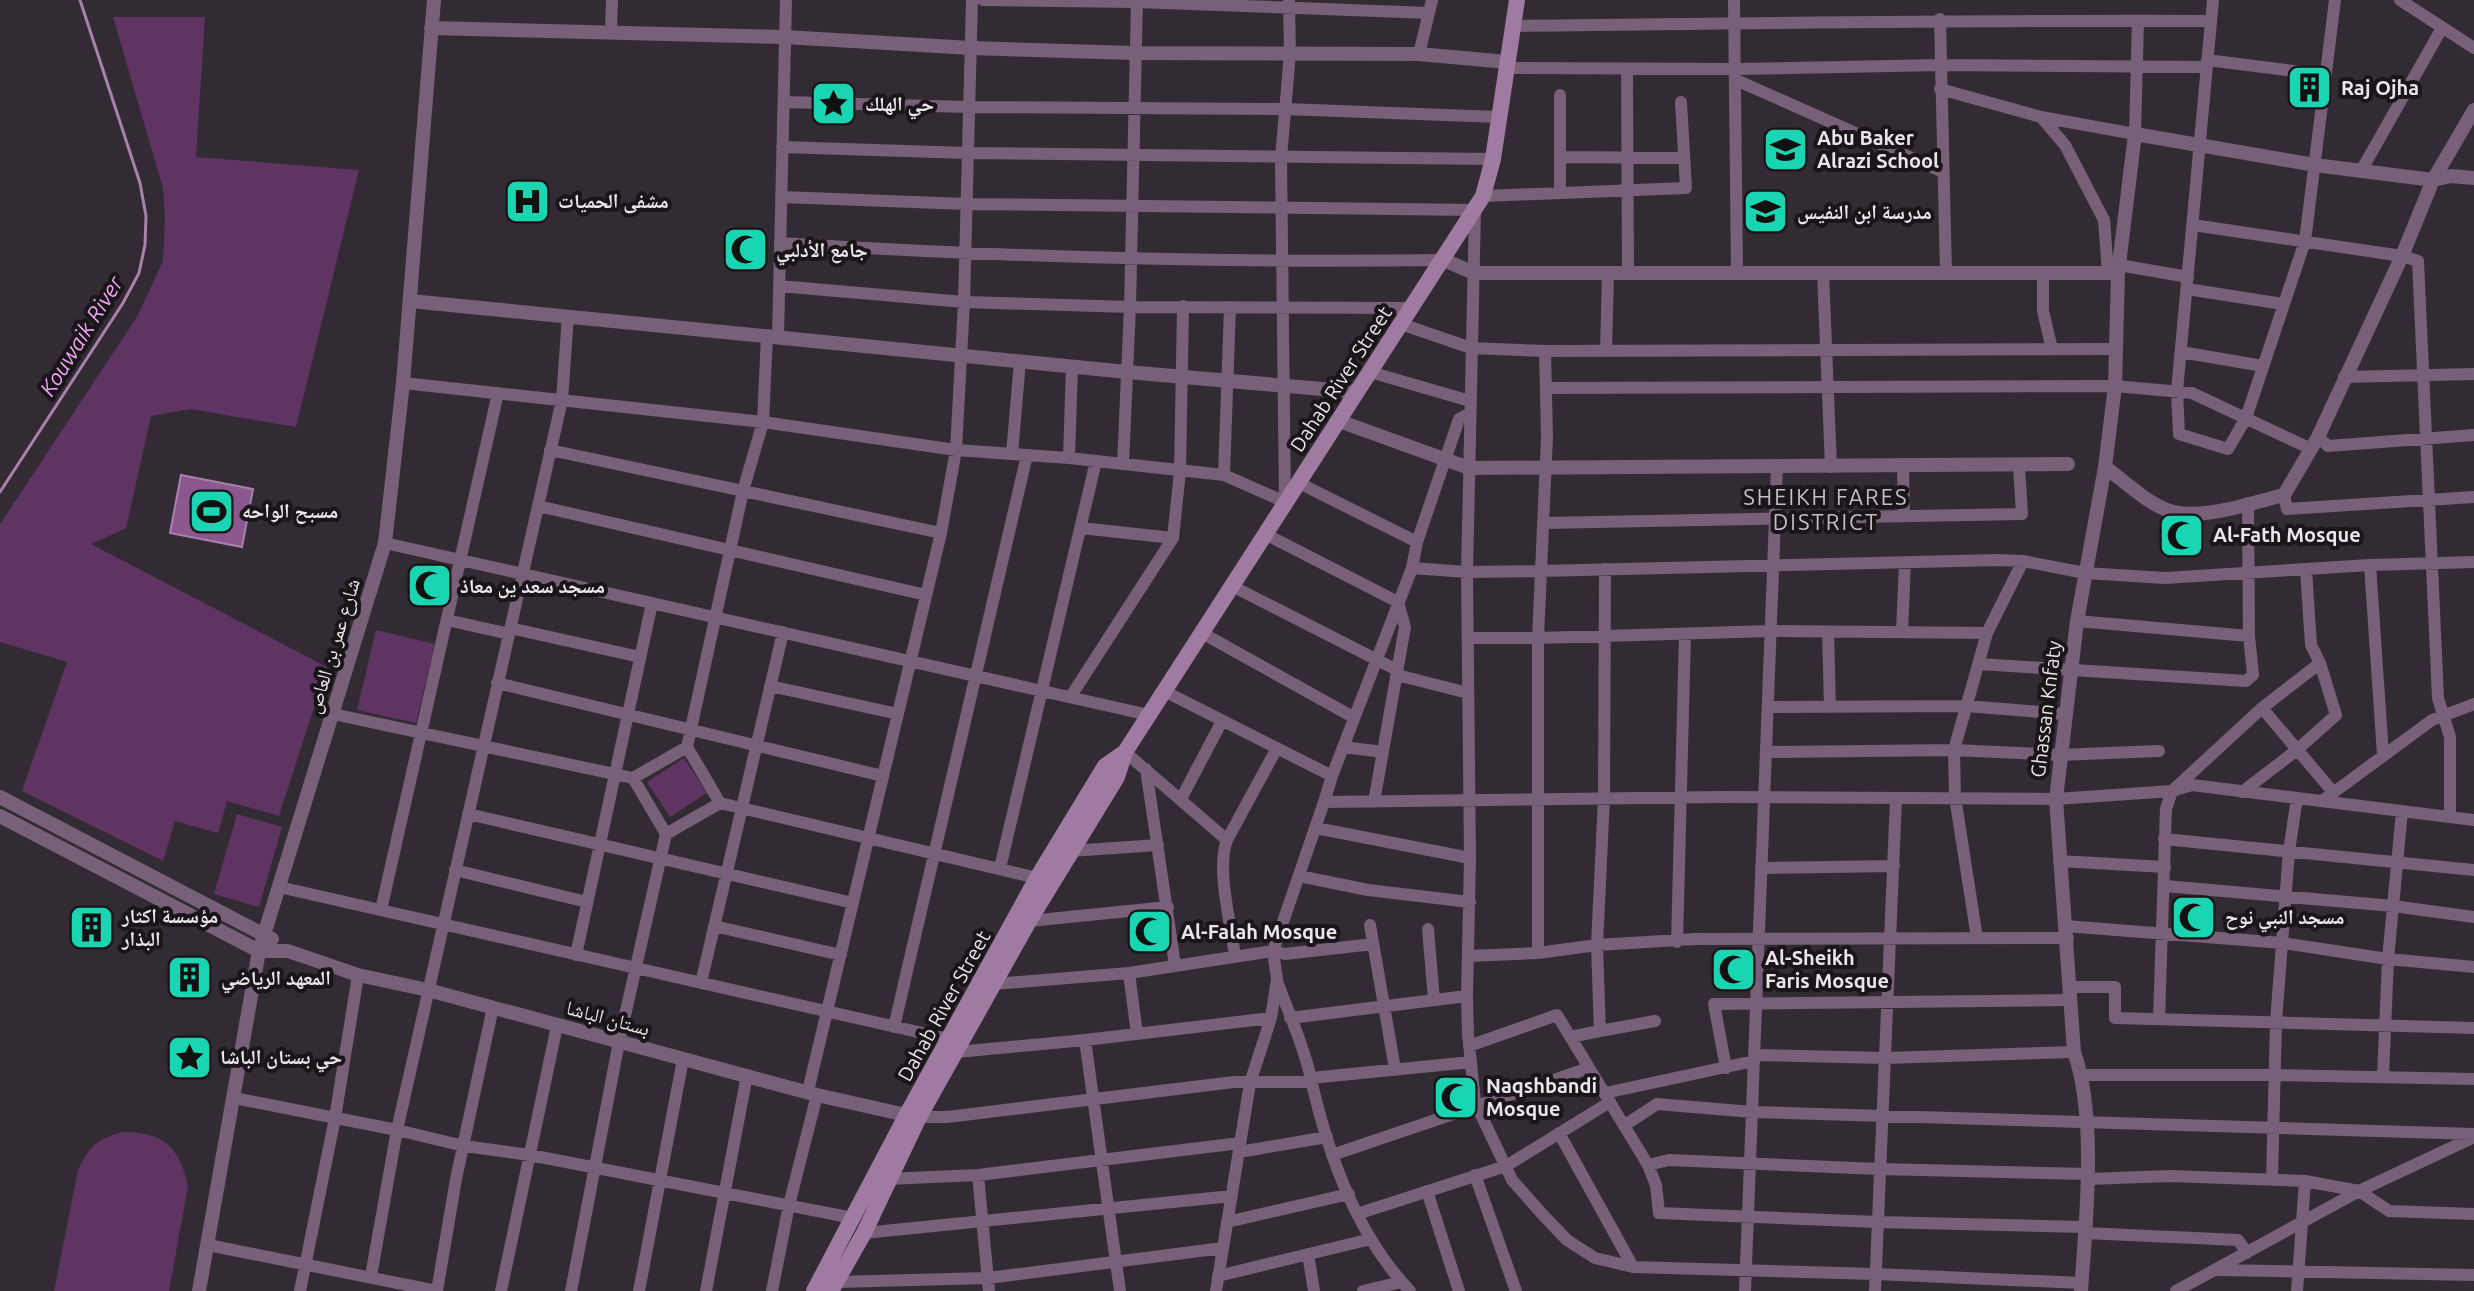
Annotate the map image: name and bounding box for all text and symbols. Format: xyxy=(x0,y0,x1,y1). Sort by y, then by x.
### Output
building icon: Raj Ojha xyxy=(2286,64,2334,112)
place label: Raj Ojha xyxy=(2341,76,2419,99)
place icon: حي الهلك xyxy=(810,80,858,128)
place label: حي الهلك xyxy=(865,92,934,120)
school or university icon: Abu Baker Alrazi School xyxy=(1762,126,1810,174)
place label: Abu Baker Alrazi School xyxy=(1817,126,1939,172)
hospital icon: مشفى الحميات xyxy=(503,177,551,225)
school or university icon: مدرسة ابن النفيس xyxy=(1742,188,1790,236)
place label: مشفى الحميات xyxy=(558,189,669,214)
place label: مدرسة ابن النفيس xyxy=(1797,200,1932,225)
mosque icon: جامع الأدلبي xyxy=(721,226,769,274)
place label: جامع الأدلبي xyxy=(776,238,868,266)
water label: Kouwaik River xyxy=(34,271,128,400)
street label: Dahab River Street xyxy=(1285,302,1396,456)
district label: SHEIKH FARES DISTRICT xyxy=(1743,484,1909,534)
sports icon: مسبح الواحه xyxy=(187,487,235,535)
place label: مسبح الواحه xyxy=(242,499,338,524)
mosque icon: Al-Fath Mosque xyxy=(2158,511,2206,559)
place label: Al-Fath Mosque xyxy=(2213,523,2361,546)
mosque icon: مسجد سعد ين معاذ xyxy=(405,562,453,610)
place label: مسجد سعد ين معاذ xyxy=(460,574,605,599)
street label: شارع عمر بن العاص xyxy=(301,576,366,717)
street label: Ghassan Knfaty xyxy=(2026,639,2065,779)
mosque icon: مسجد النبي نوح xyxy=(2170,893,2218,941)
building icon: مؤسسة اكثار البذار xyxy=(67,904,115,952)
place label: مؤسسة اكثار البذار xyxy=(121,904,218,951)
place label: مسجد النبي نوح xyxy=(2225,905,2345,933)
mosque icon: Al-Falah Mosque xyxy=(1126,908,1174,956)
place label: Al-Falah Mosque xyxy=(1181,920,1337,943)
street label: Dahab River Street xyxy=(893,926,995,1085)
mosque icon: Al-Sheikh Faris Mosque xyxy=(1710,945,1758,993)
place label: Al-Sheikh Faris Mosque xyxy=(1765,946,1889,992)
building icon: المعهد الرياضي xyxy=(166,954,214,1002)
place label: المعهد الرياضي xyxy=(221,966,331,994)
street label: بستان الباشا xyxy=(564,995,652,1041)
place icon: حي بستان الباشا xyxy=(165,1033,213,1081)
place label: حي بستان الباشا xyxy=(220,1045,342,1073)
mosque icon: Naqshbandi Mosque xyxy=(1431,1074,1479,1122)
place label: Naqshbandi Mosque xyxy=(1486,1074,1597,1120)

